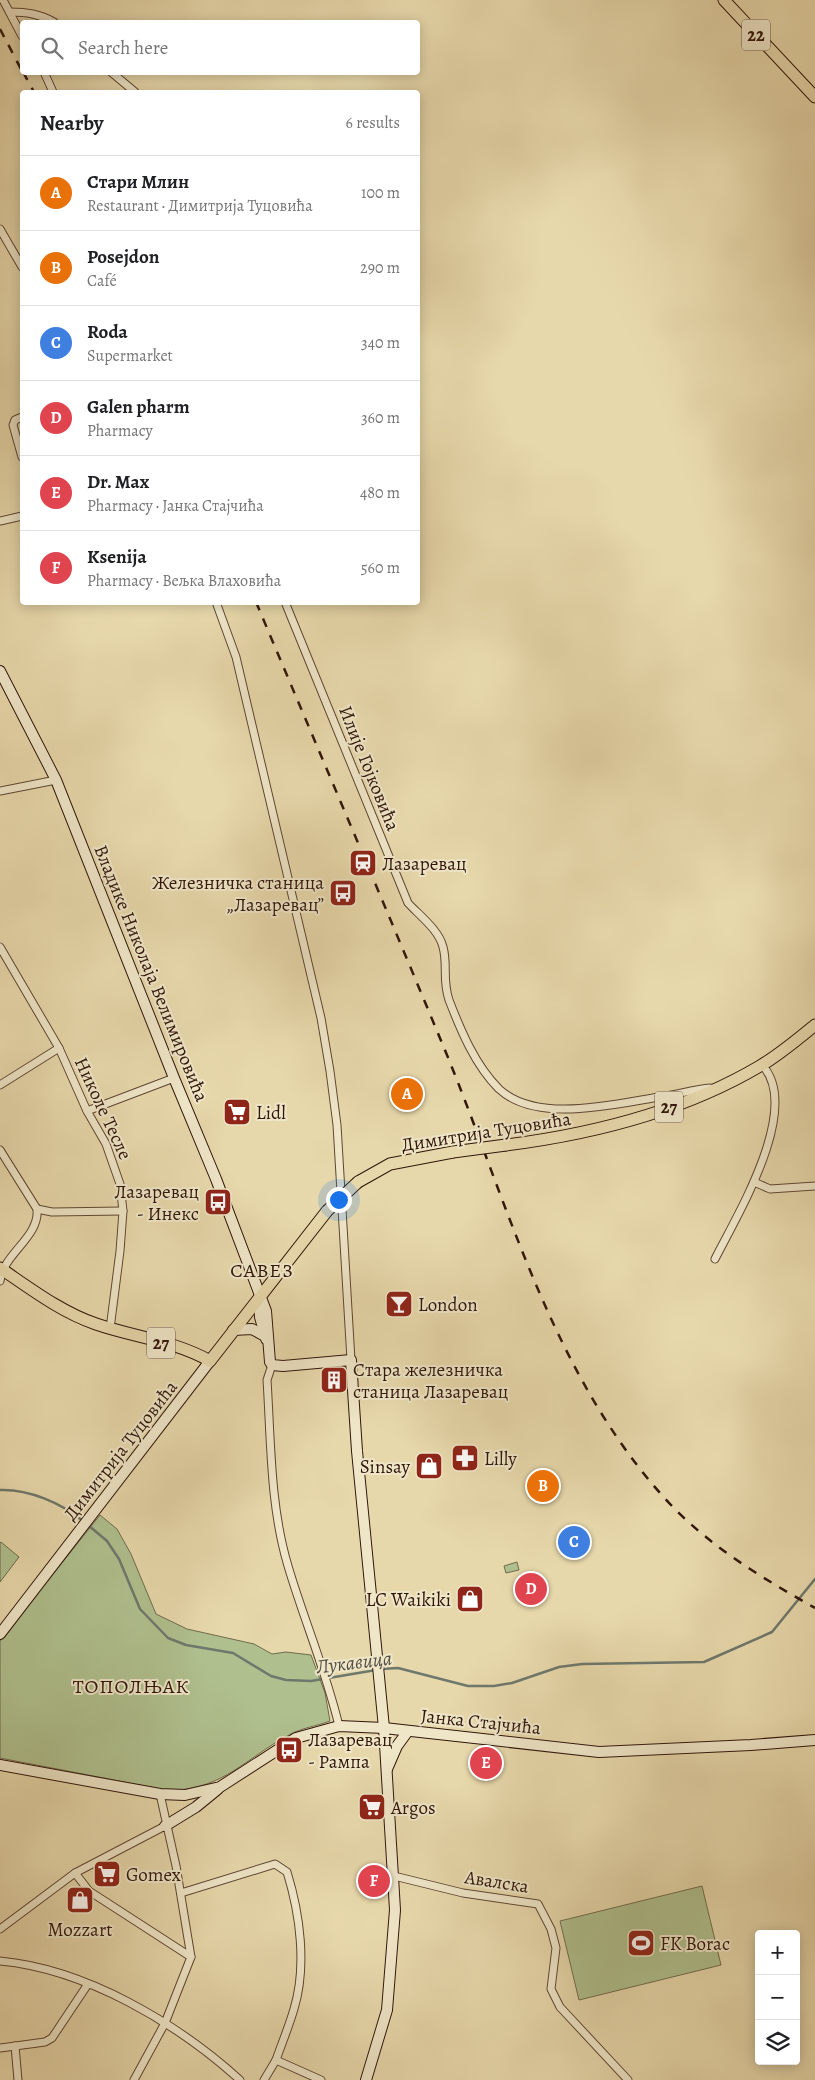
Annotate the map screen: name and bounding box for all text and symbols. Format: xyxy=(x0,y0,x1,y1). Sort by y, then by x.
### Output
search box xyxy=(20,20,420,75)
road number: 22 xyxy=(742,20,770,50)
icon: search xyxy=(38,34,66,62)
text: Search here xyxy=(78,35,168,61)
text: Nearby xyxy=(40,109,103,137)
text: 6 results xyxy=(346,112,400,134)
text: Стари Млин xyxy=(87,169,189,195)
text: A xyxy=(51,182,61,204)
text: 100 m xyxy=(361,182,400,204)
text: Restaurant · Димитрија Туцовића xyxy=(87,195,313,217)
text: Posejdon xyxy=(87,244,160,270)
text: B xyxy=(51,257,61,279)
text: 290 m xyxy=(360,257,400,279)
text: Café xyxy=(87,270,117,292)
text: Roda xyxy=(87,319,128,345)
text: C xyxy=(51,332,61,354)
text: 340 m xyxy=(361,332,400,354)
text: Supermarket xyxy=(87,345,173,367)
text: Galen pharm xyxy=(87,394,190,420)
text: D xyxy=(50,407,62,429)
text: 360 m xyxy=(361,407,400,429)
text: Pharmacy xyxy=(87,420,153,442)
text: Dr. Max xyxy=(87,469,149,495)
text: E xyxy=(51,482,61,504)
text: 480 m xyxy=(360,482,400,504)
text: Pharmacy · Јанка Стајчића xyxy=(87,495,264,517)
text: Ksenija xyxy=(87,544,147,570)
text: F xyxy=(52,557,60,579)
text: 560 m xyxy=(361,557,400,579)
text: Pharmacy · Вељка Влаховића xyxy=(87,570,281,592)
street label: Илије Гојковића xyxy=(332,702,406,835)
street label: Владике Николаја Велимировића xyxy=(88,841,215,1106)
station icon: Лазаревац xyxy=(348,848,378,878)
place label: Лазаревац xyxy=(382,851,467,877)
place label: Железничка станица „Лазаревац” xyxy=(152,870,324,918)
bus stop icon: Железничка станица „Лазаревац” xyxy=(328,878,358,908)
street label: Николе Тесле xyxy=(68,1053,138,1164)
pin: A xyxy=(391,1075,423,1113)
road number: 27 xyxy=(655,1092,683,1122)
supermarket icon: Lidl xyxy=(222,1097,252,1127)
place label: Lidl xyxy=(256,1100,286,1126)
street label: Димитрија Туцовића xyxy=(400,1106,573,1158)
place label: Лазаревац - Инекс xyxy=(114,1179,199,1227)
bus stop icon: Лазаревац - Инекс xyxy=(203,1187,233,1217)
your location xyxy=(326,1187,352,1213)
district label: САВЕЗ xyxy=(230,1257,294,1284)
bar icon: London xyxy=(384,1289,414,1319)
place label: London xyxy=(418,1292,478,1318)
road number: 27 xyxy=(147,1328,175,1359)
place label: Стара железничка станица Лазаревац xyxy=(353,1357,508,1405)
building icon: Стара железничка станица Лазаревац xyxy=(319,1365,349,1395)
street label: Димитрија Туцовића xyxy=(58,1375,184,1526)
pharmacy icon: Lilly xyxy=(450,1443,480,1473)
place label: Lilly xyxy=(484,1446,517,1472)
shop icon: Sinsay xyxy=(414,1451,444,1481)
place label: Sinsay xyxy=(360,1454,411,1480)
pin: B xyxy=(527,1467,559,1505)
pin: C xyxy=(558,1523,590,1561)
pin: D xyxy=(515,1570,547,1608)
shop icon: LC Waikiki xyxy=(455,1584,485,1614)
place label: LC Waikiki xyxy=(366,1587,451,1613)
water label: Лукавица xyxy=(314,1644,394,1681)
district label: ТОПОЛЊАК xyxy=(73,1673,189,1700)
street label: Јанка Стајчића xyxy=(420,1703,542,1741)
place label: Лазаревац - Рампа xyxy=(308,1727,393,1775)
bus stop icon: Лазаревац - Рампа xyxy=(274,1735,304,1765)
pin: E xyxy=(470,1744,502,1782)
supermarket icon: Argos xyxy=(357,1792,387,1822)
place label: Argos xyxy=(390,1795,436,1821)
supermarket icon: Gomex xyxy=(92,1859,122,1889)
place label: Gomex xyxy=(126,1862,181,1888)
pin: F xyxy=(358,1862,390,1900)
street label: Авалска xyxy=(462,1864,531,1900)
shop icon: Mozzart xyxy=(65,1885,95,1915)
place label: Mozzart xyxy=(47,1917,113,1943)
sports icon: FK Borac xyxy=(626,1928,656,1958)
map controls xyxy=(755,1930,800,2065)
button: + xyxy=(755,1930,800,1975)
place label: FK Borac xyxy=(660,1931,730,1957)
button: − xyxy=(755,1975,800,2020)
button: layers xyxy=(755,2020,800,2065)

